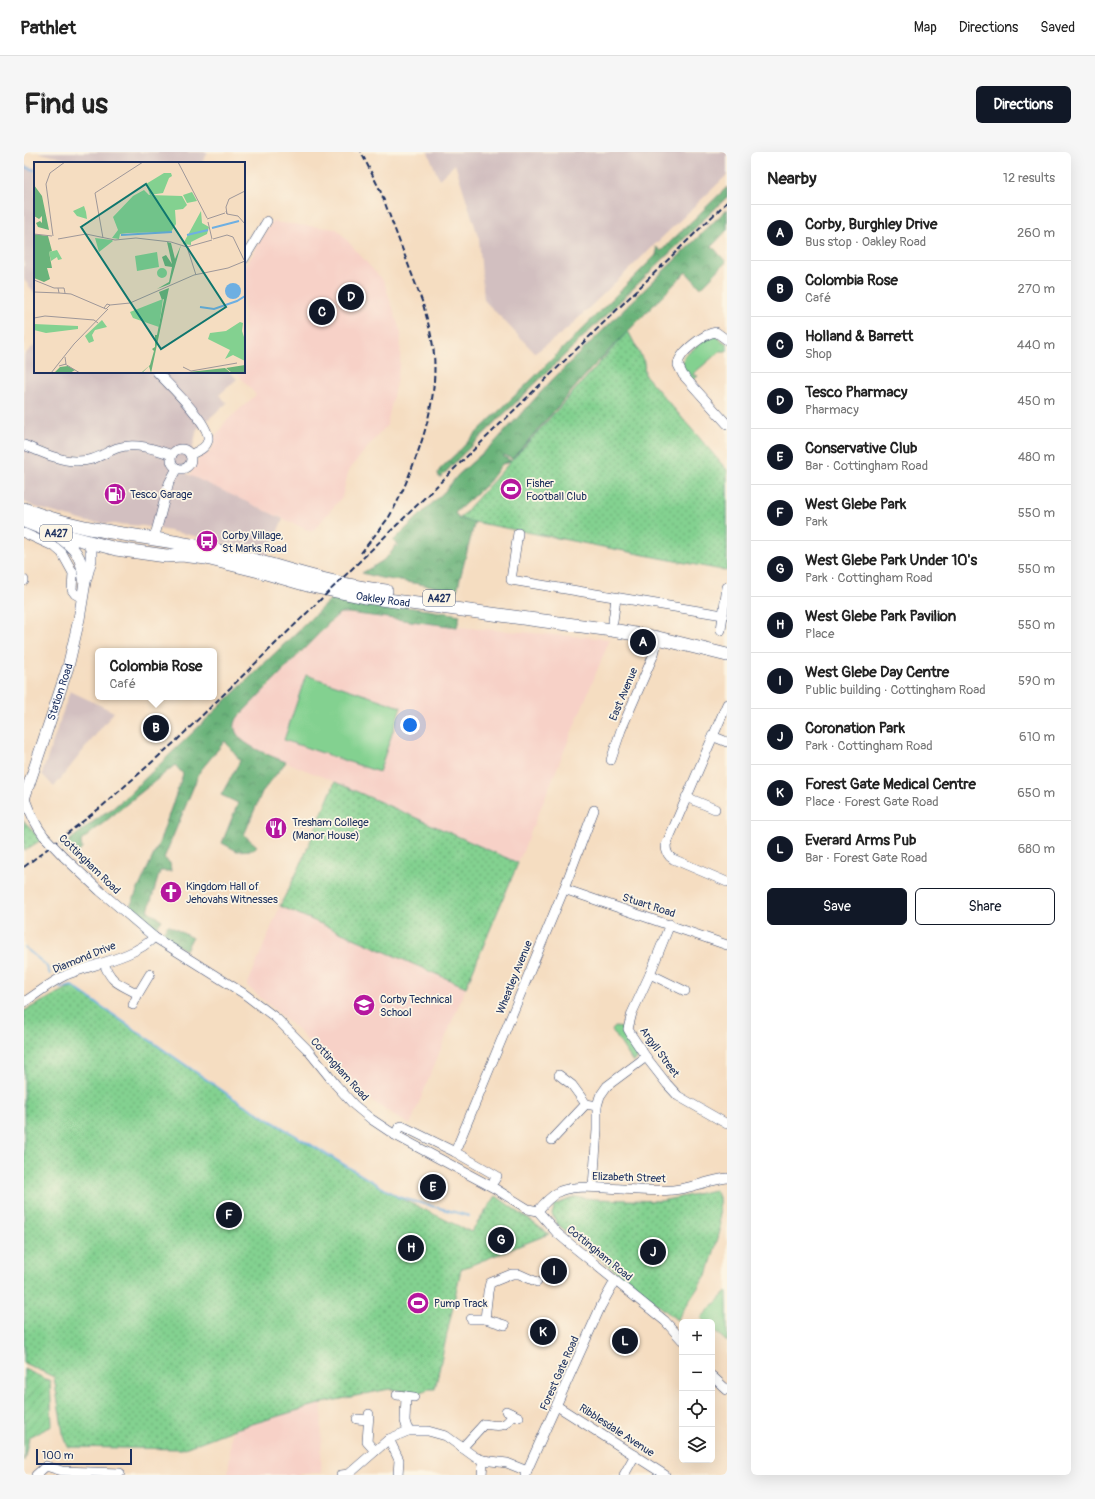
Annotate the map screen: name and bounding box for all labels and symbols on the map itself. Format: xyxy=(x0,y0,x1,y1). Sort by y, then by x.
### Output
inset map xyxy=(34,162,245,373)
pin: D xyxy=(338,282,364,312)
pin: C xyxy=(309,297,335,327)
sports icon: Fisher Football Club xyxy=(498,476,524,502)
place label: Fisher Football Club xyxy=(526,477,587,503)
fuel station icon: Tesco Garage xyxy=(102,481,128,507)
place label: Tesco Garage xyxy=(130,488,193,501)
road number: A427 xyxy=(40,525,72,541)
bus stop icon: Corby Village, St Marks Road xyxy=(194,528,220,554)
place label: Corby Village, St Marks Road xyxy=(222,529,287,555)
street label: Oakley Road xyxy=(355,589,411,610)
road number: A427 xyxy=(423,590,455,606)
pin: A xyxy=(630,627,656,657)
street label: Station Road xyxy=(45,662,76,722)
street label: East Avenue xyxy=(606,665,641,723)
pin: B xyxy=(143,713,169,743)
your location xyxy=(400,715,420,735)
restaurant icon: Tresham College (Manor House) xyxy=(263,815,289,841)
place label: Tresham College (Manor House) xyxy=(292,816,369,842)
street label: Cottingham Road xyxy=(56,832,123,897)
church icon: Kingdom Hall of Jehovahs Witnesses xyxy=(158,879,184,905)
place label: Kingdom Hall of Jehovahs Witnesses xyxy=(186,880,278,906)
street label: Stuart Road xyxy=(621,891,677,920)
street label: Wheatley Avenue xyxy=(494,938,535,1016)
street label: Diamond Drive xyxy=(51,939,118,976)
school or university icon: Corby Technical School xyxy=(351,992,377,1018)
place label: Corby Technical School xyxy=(380,993,452,1019)
street label: Argyll Street xyxy=(637,1025,682,1080)
street label: Cottingham Road xyxy=(308,1035,371,1104)
street label: Elizabeth Street xyxy=(592,1170,667,1185)
pin: E xyxy=(420,1172,446,1202)
pin: F xyxy=(216,1200,242,1230)
street label: Cottingham Road xyxy=(564,1223,635,1284)
pin: G xyxy=(488,1225,514,1255)
pin: H xyxy=(398,1233,424,1263)
pin: J xyxy=(640,1237,666,1267)
pin: I xyxy=(541,1256,567,1286)
sports icon: Pump Track xyxy=(405,1290,431,1316)
place label: Pump Track xyxy=(434,1297,488,1310)
pin: K xyxy=(530,1317,556,1347)
pin: L xyxy=(612,1326,638,1356)
street label: Forest Gate Road xyxy=(537,1334,582,1412)
street label: Ribblesdale Avenue xyxy=(577,1401,657,1460)
scale bar xyxy=(36,1447,132,1466)

